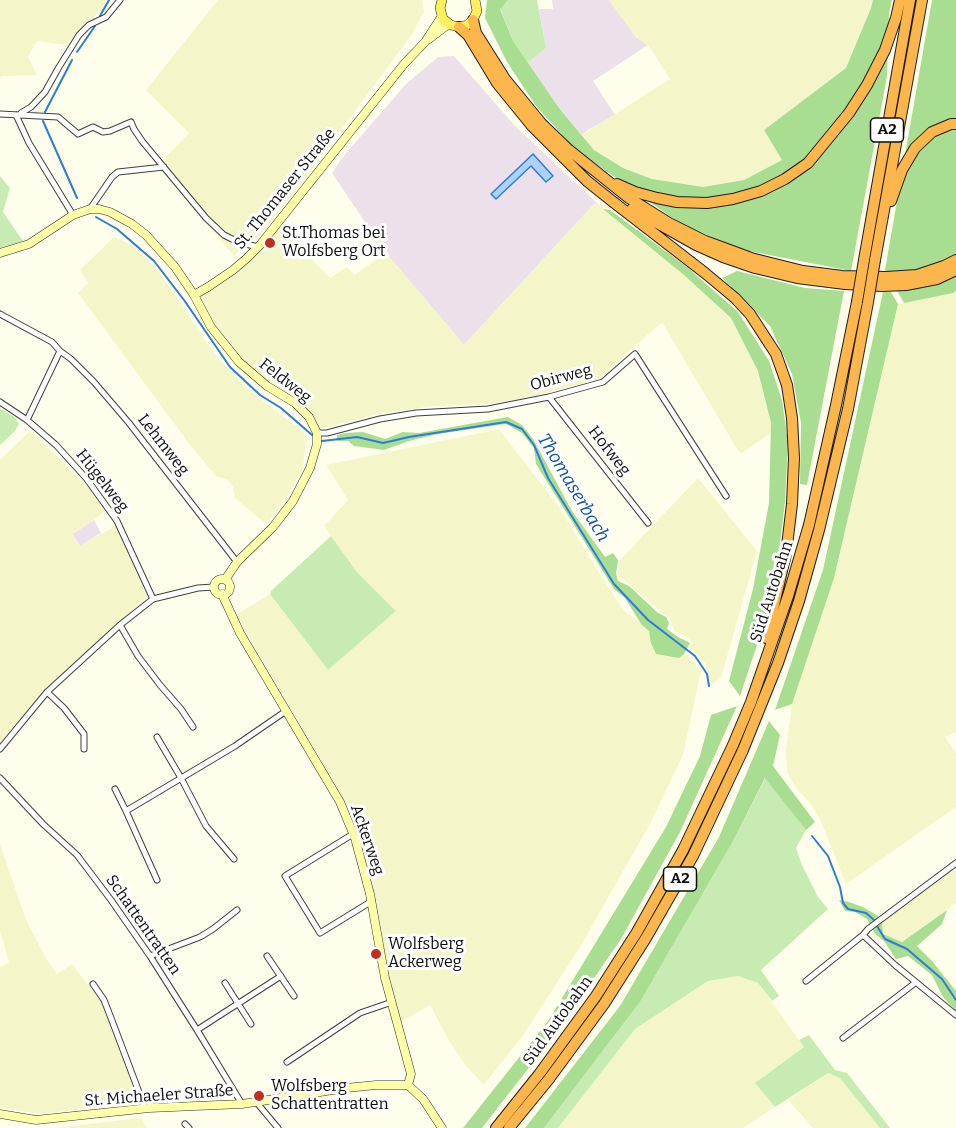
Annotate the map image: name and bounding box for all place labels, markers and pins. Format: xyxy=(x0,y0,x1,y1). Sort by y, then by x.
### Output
place label: St.Thomas bei Wolfsberg Ort xyxy=(282,224,386,262)
marker: St.Thomas bei Wolfsberg Ort xyxy=(263,236,277,250)
place label: Wolfsberg Ackerweg xyxy=(388,935,464,973)
marker: Wolfsberg Ackerweg xyxy=(369,947,383,961)
place label: Wolfsberg Schattentratten xyxy=(271,1077,389,1115)
marker: Wolfsberg Schattentratten xyxy=(252,1089,266,1103)

